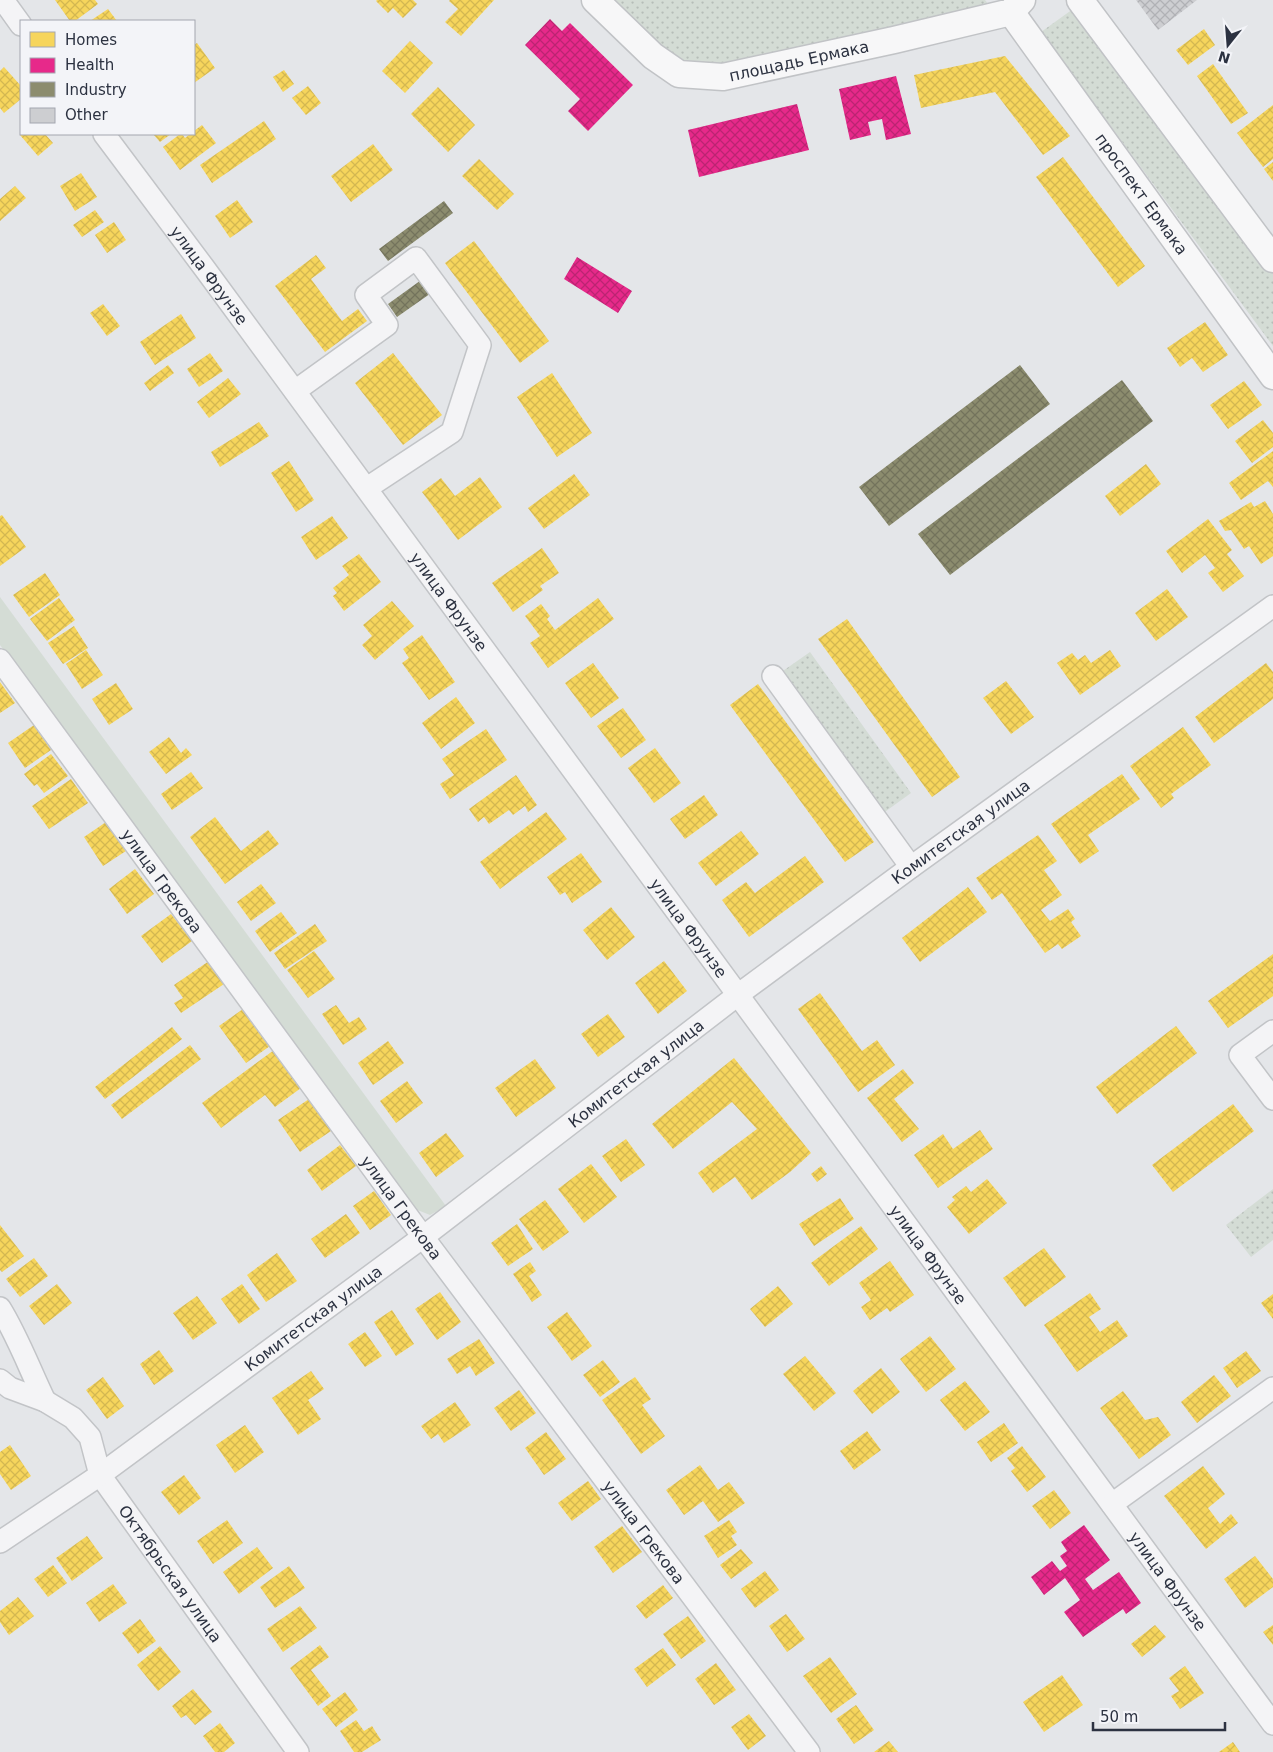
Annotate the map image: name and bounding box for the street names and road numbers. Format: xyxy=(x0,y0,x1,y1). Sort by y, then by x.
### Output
street label: площадь Ермака xyxy=(727,36,871,85)
street label: проспект Ермака xyxy=(1092,129,1192,258)
street label: улица Фрунзе xyxy=(166,222,252,328)
street label: улица Фрунзе xyxy=(406,548,492,655)
street label: Комитетская улица xyxy=(888,775,1033,888)
street label: улица Грекова xyxy=(118,825,206,937)
street label: улица Фрунзе xyxy=(646,875,731,981)
street label: Комитетская улица xyxy=(564,1015,707,1131)
street label: улица Грекова xyxy=(357,1152,446,1263)
street label: улица Фрунзе xyxy=(886,1201,971,1308)
street label: Комитетская улица xyxy=(241,1261,385,1375)
street label: улица Грекова xyxy=(599,1476,689,1587)
street label: Октябрьская улица xyxy=(115,1501,226,1646)
street label: улица Фрунзе xyxy=(1125,1528,1211,1634)

